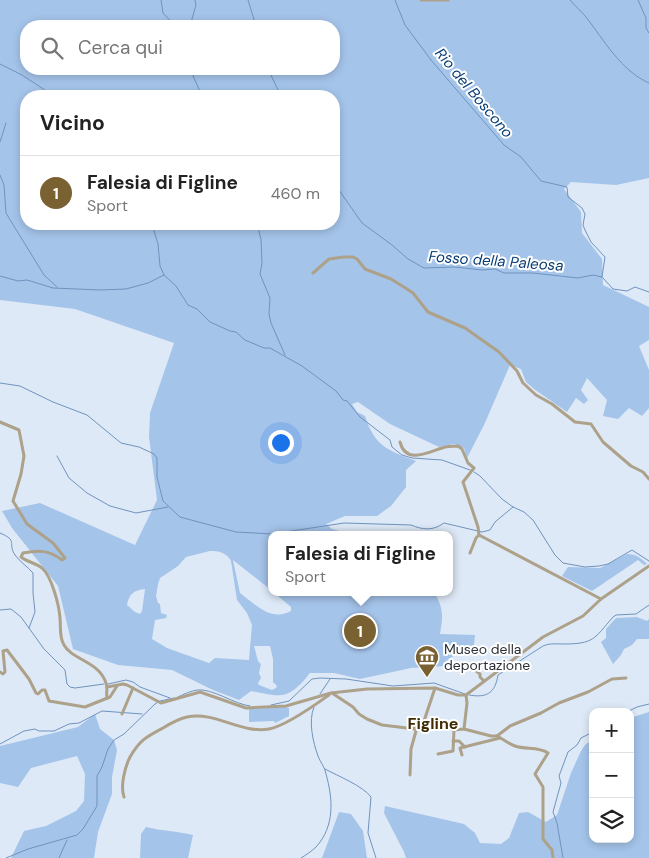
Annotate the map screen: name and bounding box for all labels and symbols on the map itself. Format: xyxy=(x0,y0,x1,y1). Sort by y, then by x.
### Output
water label: Rio del Boscono xyxy=(430,44,518,142)
water label: Fosso della Paleosa xyxy=(428,246,564,276)
your location xyxy=(268,430,294,456)
pin: 1 xyxy=(344,612,376,650)
place label: Museo della deportazione xyxy=(444,640,530,674)
museum icon: Museo della deportazione xyxy=(414,644,440,678)
district label: Figline xyxy=(408,713,458,734)

